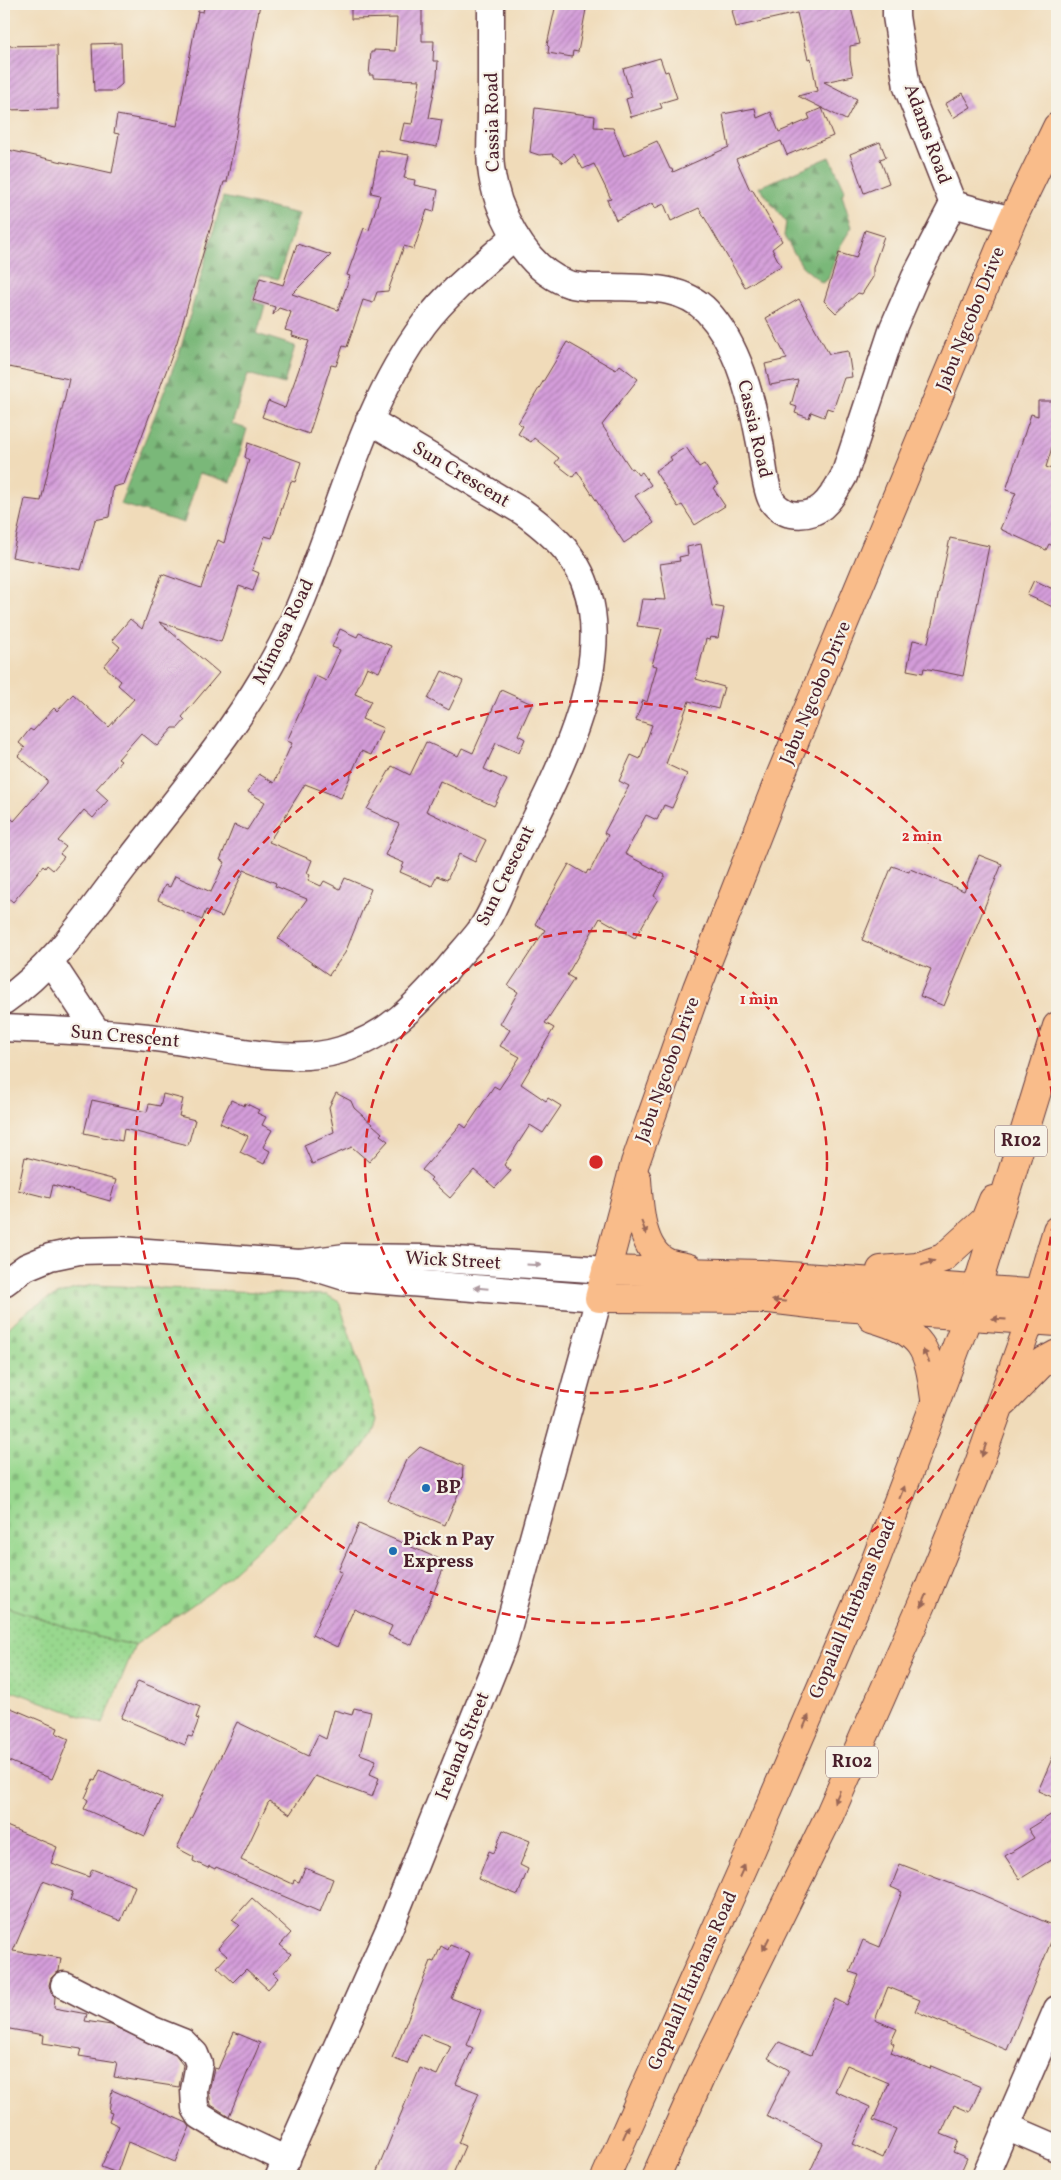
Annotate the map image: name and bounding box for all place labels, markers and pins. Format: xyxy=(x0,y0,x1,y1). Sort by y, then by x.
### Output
centre of rings xyxy=(587,1153,605,1171)
place label: BP xyxy=(436,1475,461,1501)
marker: BP xyxy=(420,1482,432,1494)
place label: Pick n Pay Express xyxy=(403,1527,495,1575)
marker: Pick n Pay Express xyxy=(387,1545,399,1557)

